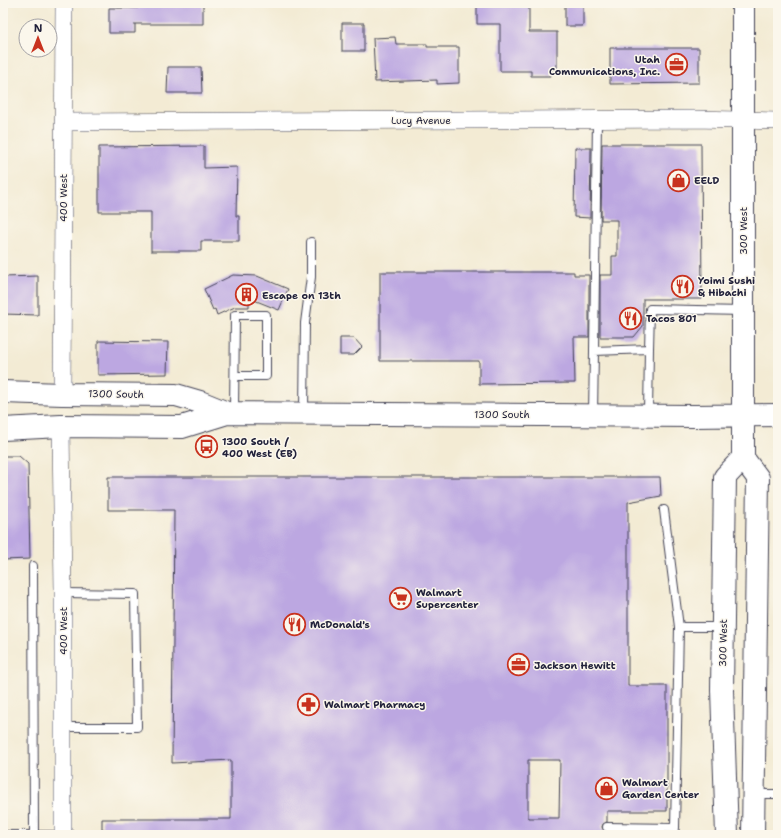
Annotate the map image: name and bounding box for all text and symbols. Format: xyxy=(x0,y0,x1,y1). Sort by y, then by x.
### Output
north arrow xyxy=(18,18,58,58)
text: N xyxy=(34,21,43,36)
office icon: Utah Communications, Inc. xyxy=(663,52,689,78)
place label: Utah Communications, Inc. xyxy=(549,53,660,78)
street label: Lucy Avenue xyxy=(391,114,451,127)
shop icon: EELD xyxy=(665,167,691,193)
street label: 400 West xyxy=(57,174,70,222)
place label: EELD xyxy=(694,174,719,187)
street label: 300 West xyxy=(737,207,750,255)
restaurant icon: Yoimi Sushi & Hibachi xyxy=(669,273,695,299)
place label: Yoimi Sushi & Hibachi xyxy=(698,274,755,299)
building icon: Escape on 13th xyxy=(233,282,259,308)
place label: Escape on 13th xyxy=(262,289,341,302)
restaurant icon: Tacos 801 xyxy=(618,305,644,331)
place label: Tacos 801 xyxy=(646,312,697,325)
street label: 1300 South xyxy=(88,387,144,401)
street label: 1300 South xyxy=(474,408,530,421)
bus stop icon: 1300 South / 400 West (EB) xyxy=(193,434,219,460)
place label: 1300 South / 400 West (EB) xyxy=(222,435,297,460)
supermarket icon: Walmart Supercenter xyxy=(387,585,413,611)
place label: Walmart Supercenter xyxy=(416,586,479,611)
street label: 400 West xyxy=(57,607,70,655)
restaurant icon: McDonald's xyxy=(281,611,307,637)
place label: McDonald's xyxy=(310,618,370,631)
street label: 300 West xyxy=(716,619,730,667)
office icon: Jackson Hewitt xyxy=(505,652,531,678)
place label: Jackson Hewitt xyxy=(534,659,616,672)
pharmacy icon: Walmart Pharmacy xyxy=(296,691,322,717)
place label: Walmart Pharmacy xyxy=(324,698,425,711)
shop icon: Walmart Garden Center xyxy=(593,775,619,801)
place label: Walmart Garden Center xyxy=(622,776,700,801)

